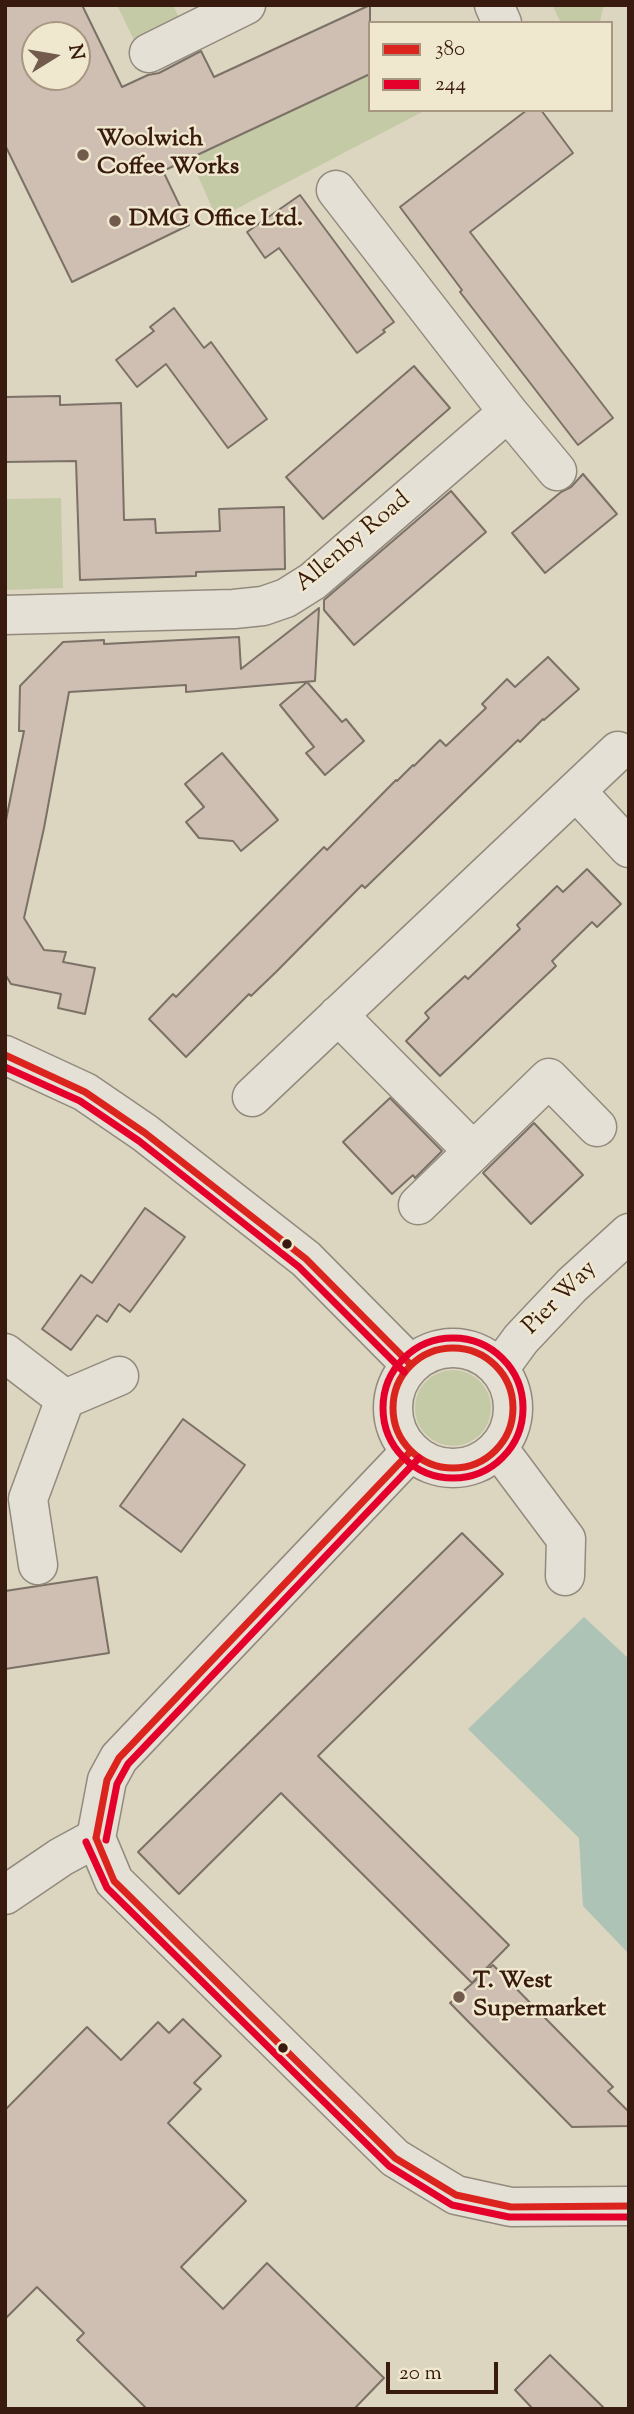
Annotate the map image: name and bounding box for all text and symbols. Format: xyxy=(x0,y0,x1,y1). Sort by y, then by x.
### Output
north arrow xyxy=(21,21,91,91)
legend xyxy=(368,21,613,112)
text: 380 xyxy=(435,35,465,65)
text: N xyxy=(60,42,90,62)
text: 244 xyxy=(435,70,466,100)
place label: Woolwich Coffee Works xyxy=(97,127,239,183)
marker: Woolwich Coffee Works xyxy=(75,147,91,163)
place label: DMG Office Ltd. xyxy=(129,207,303,235)
marker: DMG Office Ltd. xyxy=(107,213,123,229)
street label: Allenby Road xyxy=(291,487,417,599)
unlabelled marker xyxy=(280,1237,294,1251)
street label: Pier Way xyxy=(518,1256,604,1342)
place label: T. West Supermarket xyxy=(473,1969,606,2025)
marker: T. West Supermarket xyxy=(451,1989,467,2005)
unlabelled marker xyxy=(276,2041,290,2055)
scale bar xyxy=(389,2348,501,2392)
text: 20 m xyxy=(399,2359,442,2389)

